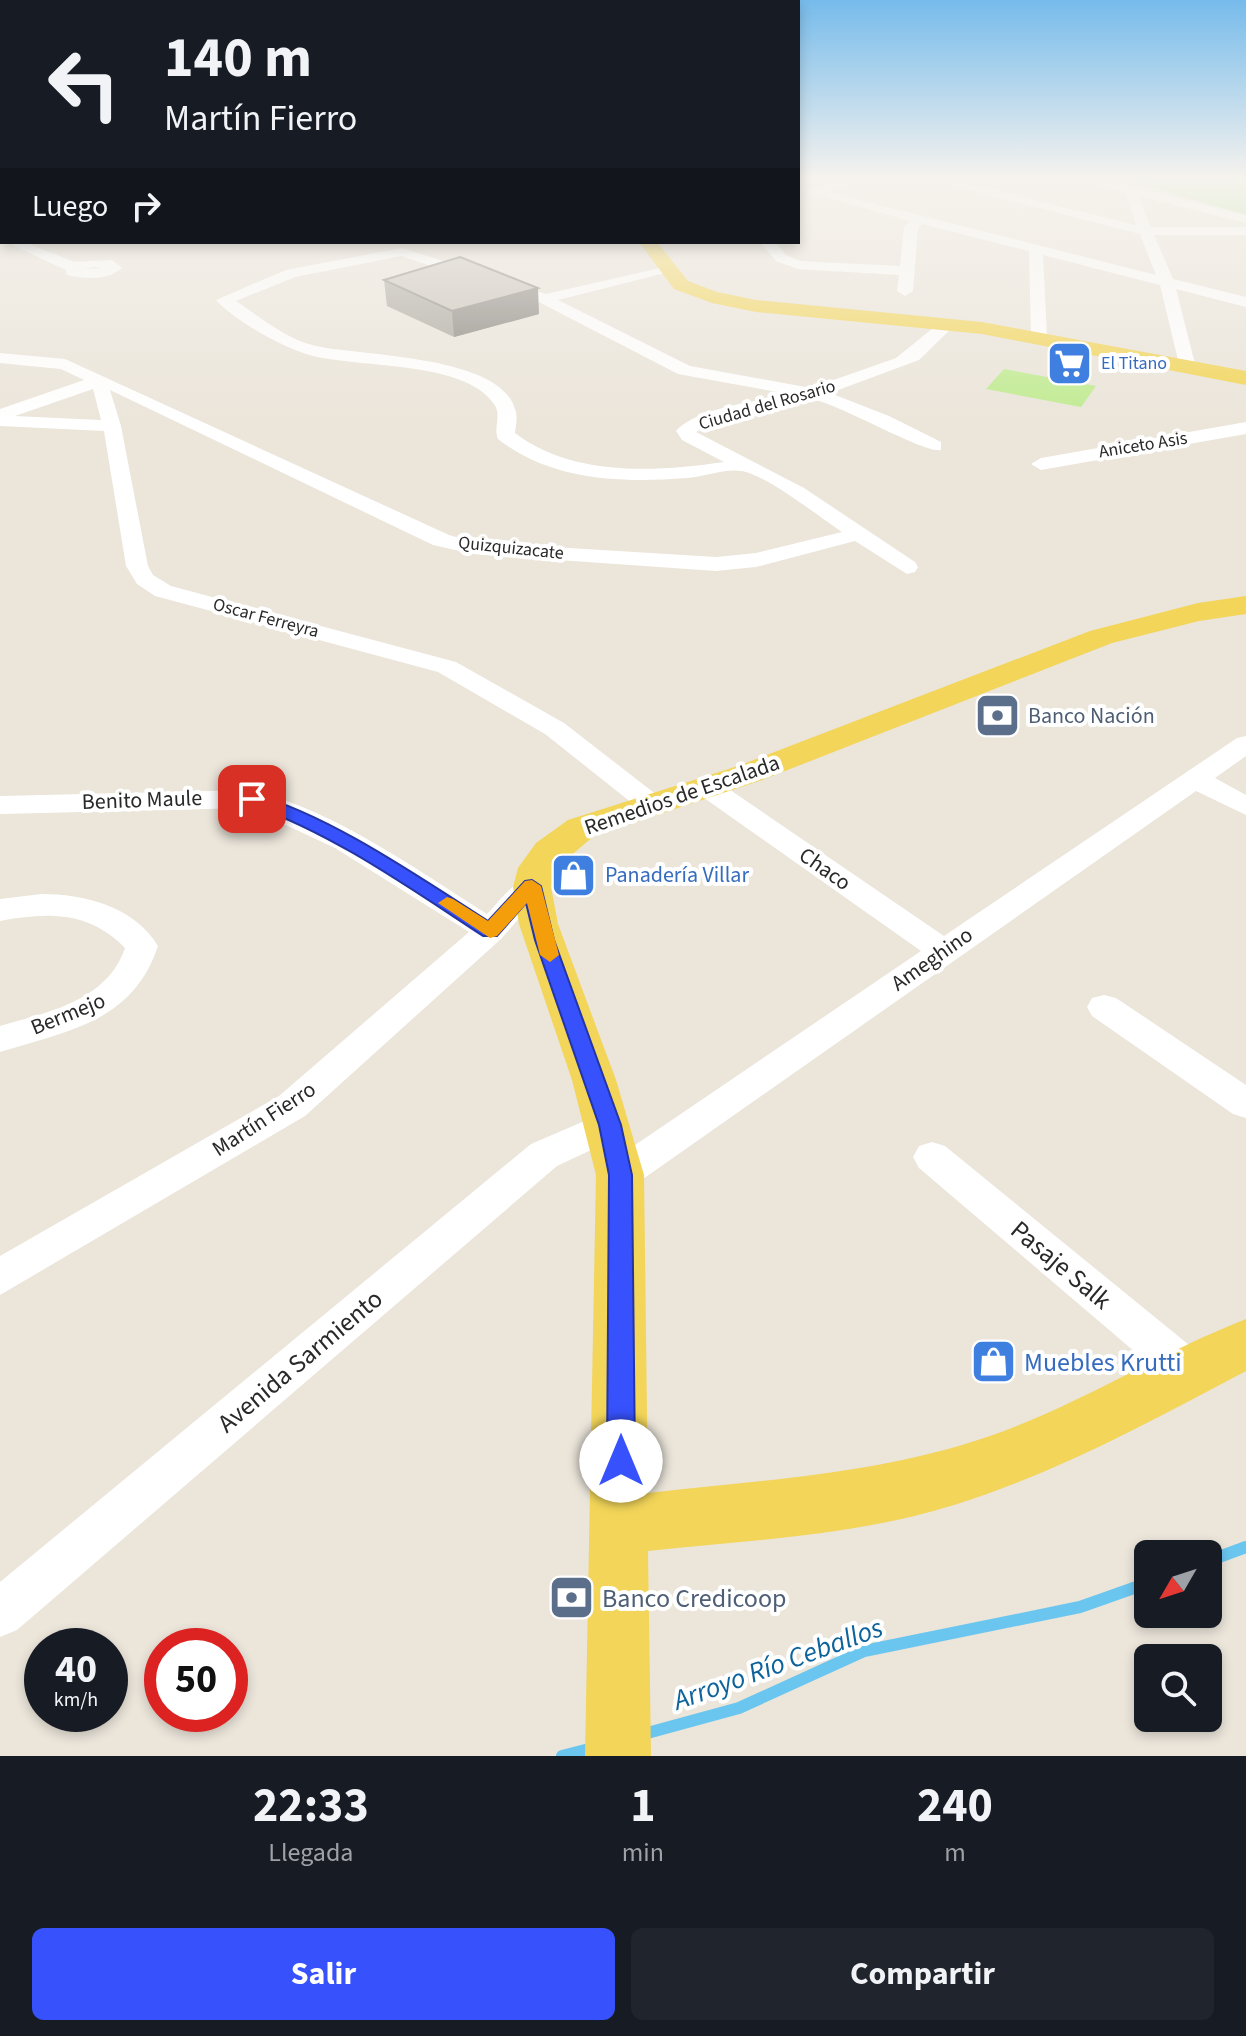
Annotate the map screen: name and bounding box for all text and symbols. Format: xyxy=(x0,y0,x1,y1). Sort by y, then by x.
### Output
text: 140 m xyxy=(164,19,312,98)
icon: left xyxy=(32,32,136,136)
text: Martín Fierro xyxy=(164,93,357,144)
icon: right xyxy=(124,184,168,228)
text: Luego xyxy=(32,185,108,228)
supermarket icon: El Titano xyxy=(1046,339,1094,387)
place label: El Titano xyxy=(1101,351,1167,376)
street label: Ciudad del Rosario xyxy=(696,374,838,436)
street label: Aniceto Asis xyxy=(1097,426,1189,464)
street label: Quizquizacate xyxy=(457,530,565,566)
street label: Oscar Ferreyra xyxy=(210,592,322,644)
bank icon: Banco Nación xyxy=(973,692,1021,740)
place label: Banco Nación xyxy=(1028,700,1155,732)
street label: Remedios de Escalada xyxy=(580,747,784,843)
pin xyxy=(218,765,286,833)
icon: arrive xyxy=(230,777,274,821)
street label: Benito Maule xyxy=(81,782,203,818)
street label: Chaco xyxy=(792,840,858,898)
shop icon: Panadería Villar xyxy=(550,851,598,899)
place label: Panadería Villar xyxy=(605,859,749,891)
street label: Ameghino xyxy=(885,919,979,999)
street label: Bermejo xyxy=(26,985,110,1043)
street label: Martín Fierro xyxy=(206,1073,322,1165)
street label: Pasaje Salk xyxy=(1002,1212,1120,1318)
street label: Avenida Sarmiento xyxy=(209,1281,391,1441)
shop icon: Muebles Krutti xyxy=(969,1338,1017,1386)
place label: Muebles Krutti xyxy=(1024,1344,1182,1381)
position arrow xyxy=(579,1419,663,1503)
north arrow xyxy=(1134,1540,1222,1628)
map controls xyxy=(1134,1540,1222,1732)
bank icon: Banco Credicoop xyxy=(547,1574,595,1622)
place label: Banco Credicoop xyxy=(602,1580,786,1617)
water label: Arroyo Río Ceballos xyxy=(666,1608,888,1721)
speed limit sign: 50 xyxy=(144,1628,248,1732)
text: 40 xyxy=(55,1641,97,1698)
button: search xyxy=(1134,1644,1222,1732)
text: km/h xyxy=(54,1686,98,1714)
text: 22:33 xyxy=(253,1772,369,1840)
text: 1 xyxy=(630,1772,656,1840)
text: 240 xyxy=(917,1772,993,1840)
text: Llegada xyxy=(268,1834,353,1871)
text: min xyxy=(622,1834,664,1871)
text: m xyxy=(944,1834,966,1871)
button: Salir xyxy=(32,1928,615,2020)
button: Compartir xyxy=(631,1928,1214,2020)

